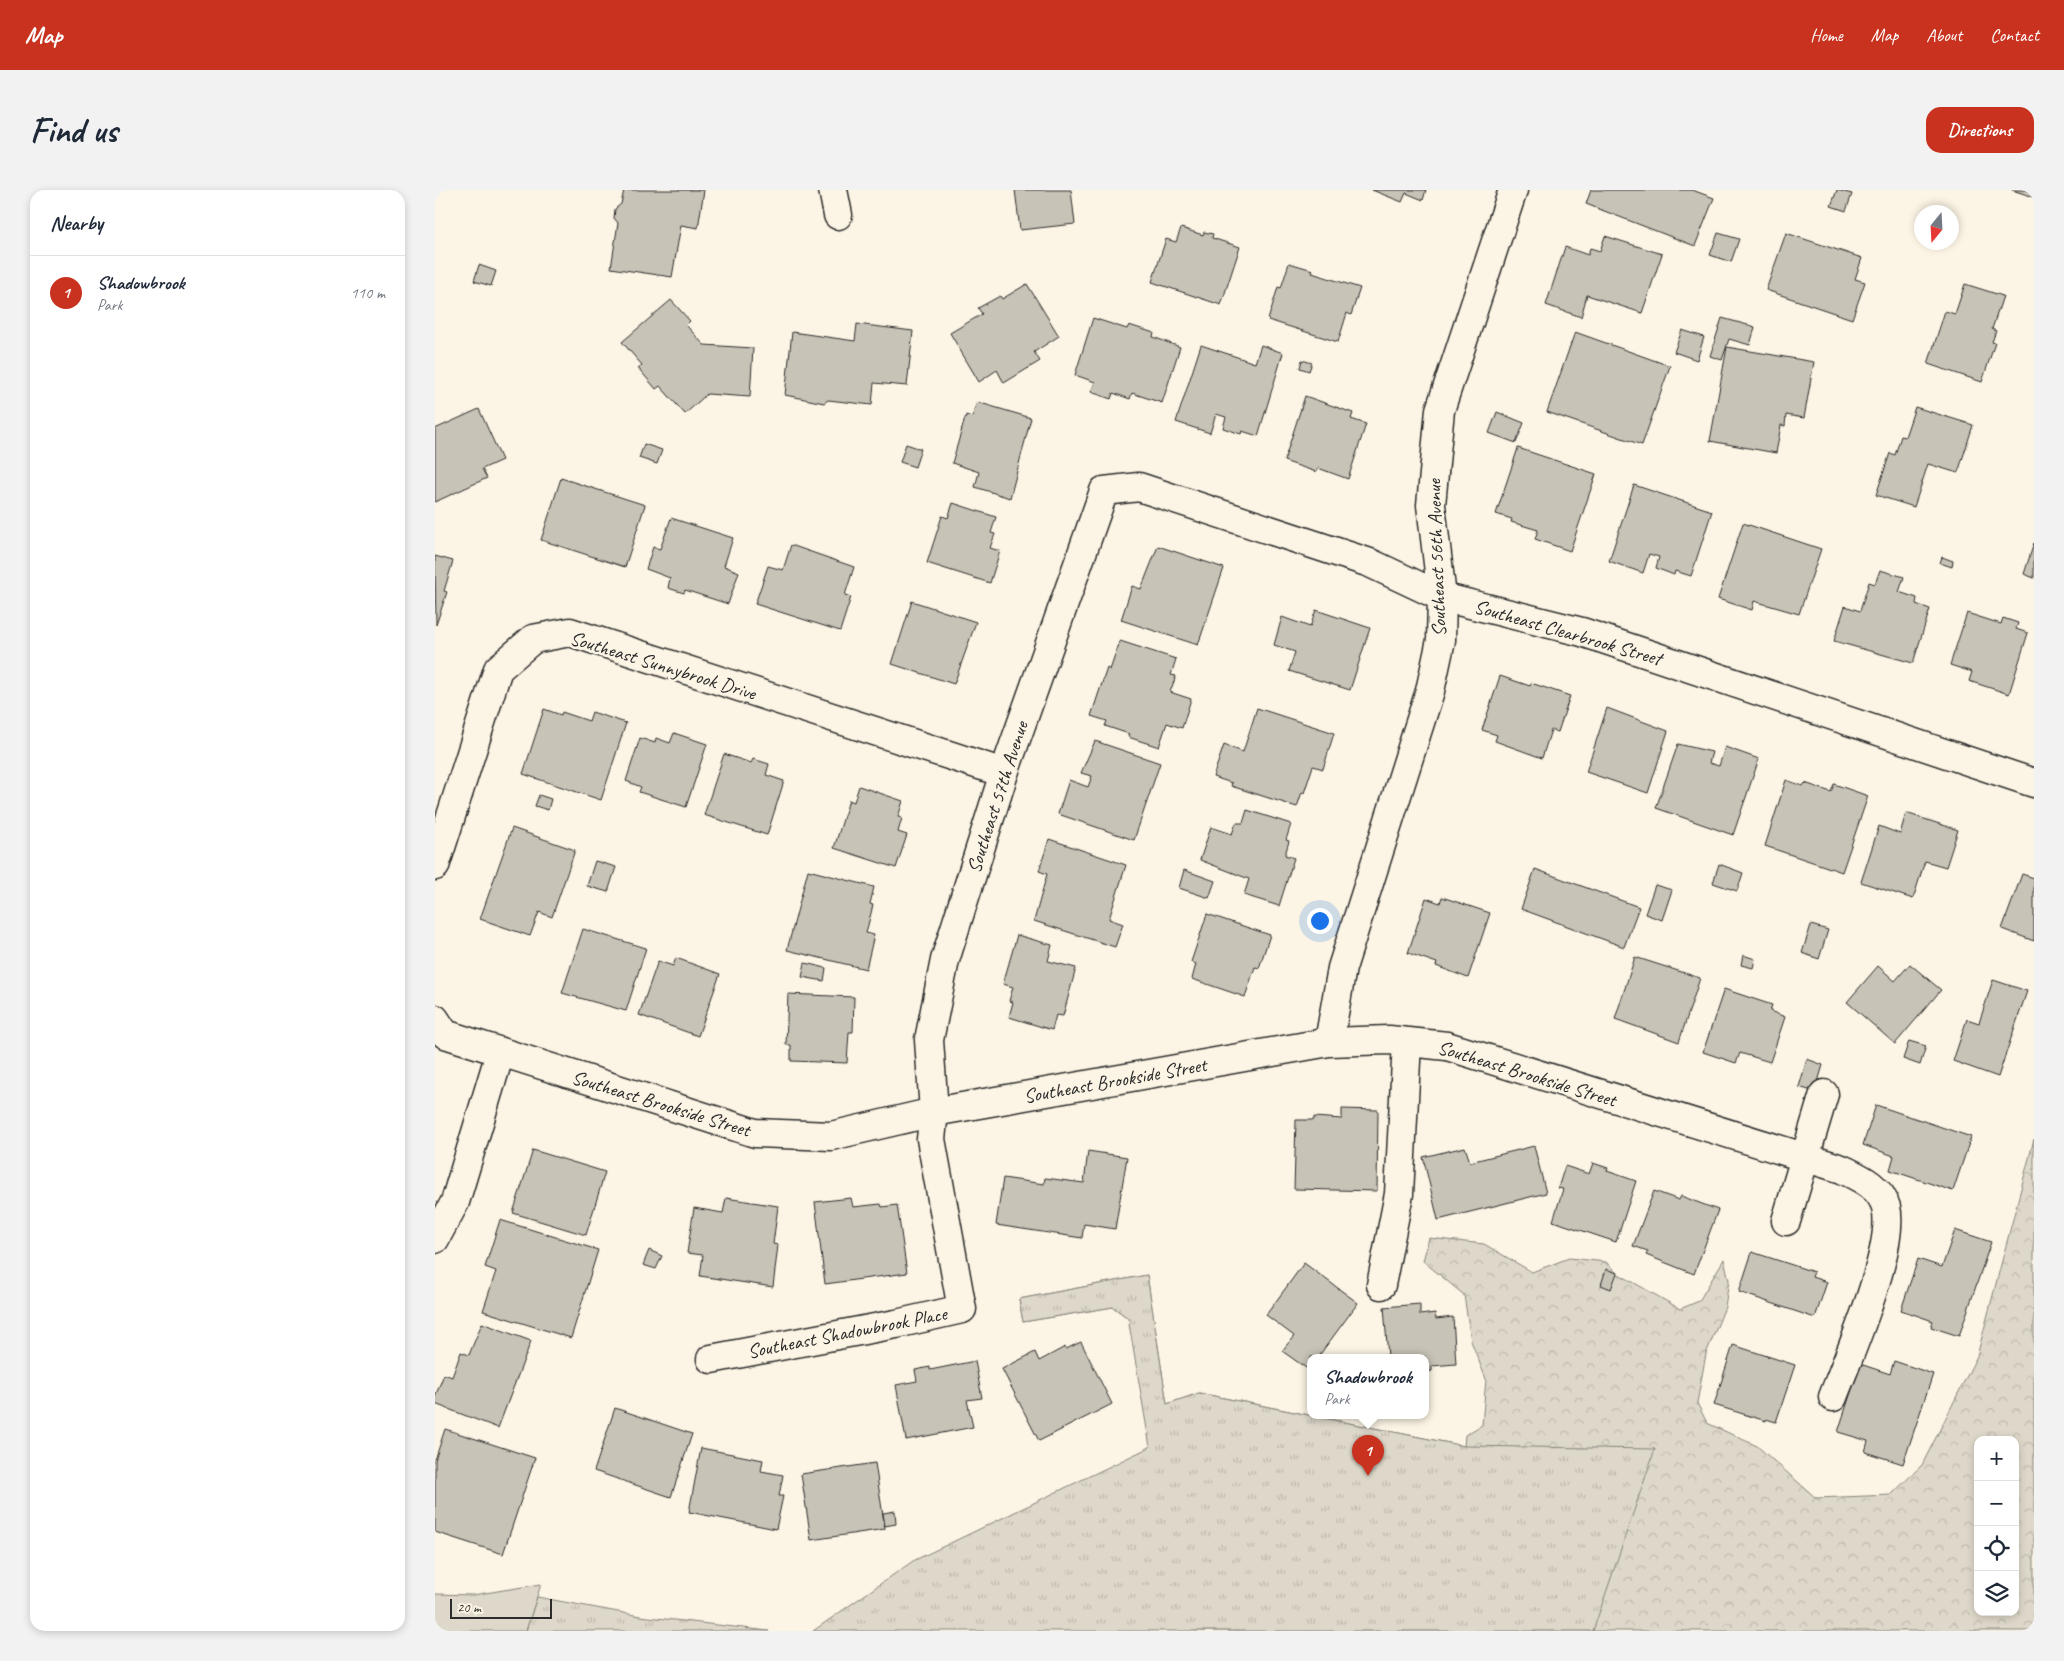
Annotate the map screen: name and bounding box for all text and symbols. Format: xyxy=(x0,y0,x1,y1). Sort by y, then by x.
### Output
text: Map xyxy=(25,20,62,50)
text: Home xyxy=(1810,24,1843,46)
text: Map xyxy=(1871,24,1898,46)
text: About xyxy=(1926,24,1962,46)
text: Contact xyxy=(1990,24,2039,46)
button: Directions xyxy=(1926,107,2034,153)
text: Find us xyxy=(30,108,117,153)
north arrow xyxy=(1914,205,1959,250)
text: Nearby xyxy=(50,210,103,236)
text: Shadowbrook xyxy=(97,271,185,295)
text: 1 xyxy=(62,283,70,303)
text: 110 m xyxy=(351,283,385,303)
text: Park xyxy=(97,295,122,315)
street label: Southeast 56th Avenue xyxy=(1421,477,1452,637)
street label: Southeast Clearbrook Street xyxy=(1471,594,1668,672)
street label: Southeast Sunnybrook Drive xyxy=(567,625,760,706)
street label: Southeast 57th Avenue xyxy=(961,717,1034,876)
your location xyxy=(1307,908,1333,934)
street label: Southeast Brookside Street xyxy=(1435,1034,1621,1113)
street label: Southeast Brookside Street xyxy=(1022,1052,1211,1109)
street label: Southeast Brookside Street xyxy=(569,1064,755,1143)
street label: Southeast Shadowbrook Place xyxy=(745,1301,950,1364)
popup xyxy=(1307,1354,1429,1419)
text: Shadowbrook xyxy=(1324,1365,1412,1389)
text: Park xyxy=(1324,1389,1350,1409)
pin: 1 xyxy=(1352,1435,1384,1476)
map controls xyxy=(1974,1436,2019,1616)
button: + xyxy=(1974,1436,2019,1481)
button: − xyxy=(1974,1481,2019,1526)
button: locate xyxy=(1974,1526,2019,1571)
button: layers xyxy=(1974,1571,2019,1616)
scale bar xyxy=(450,1596,553,1619)
text: 20 m xyxy=(457,1599,481,1616)

